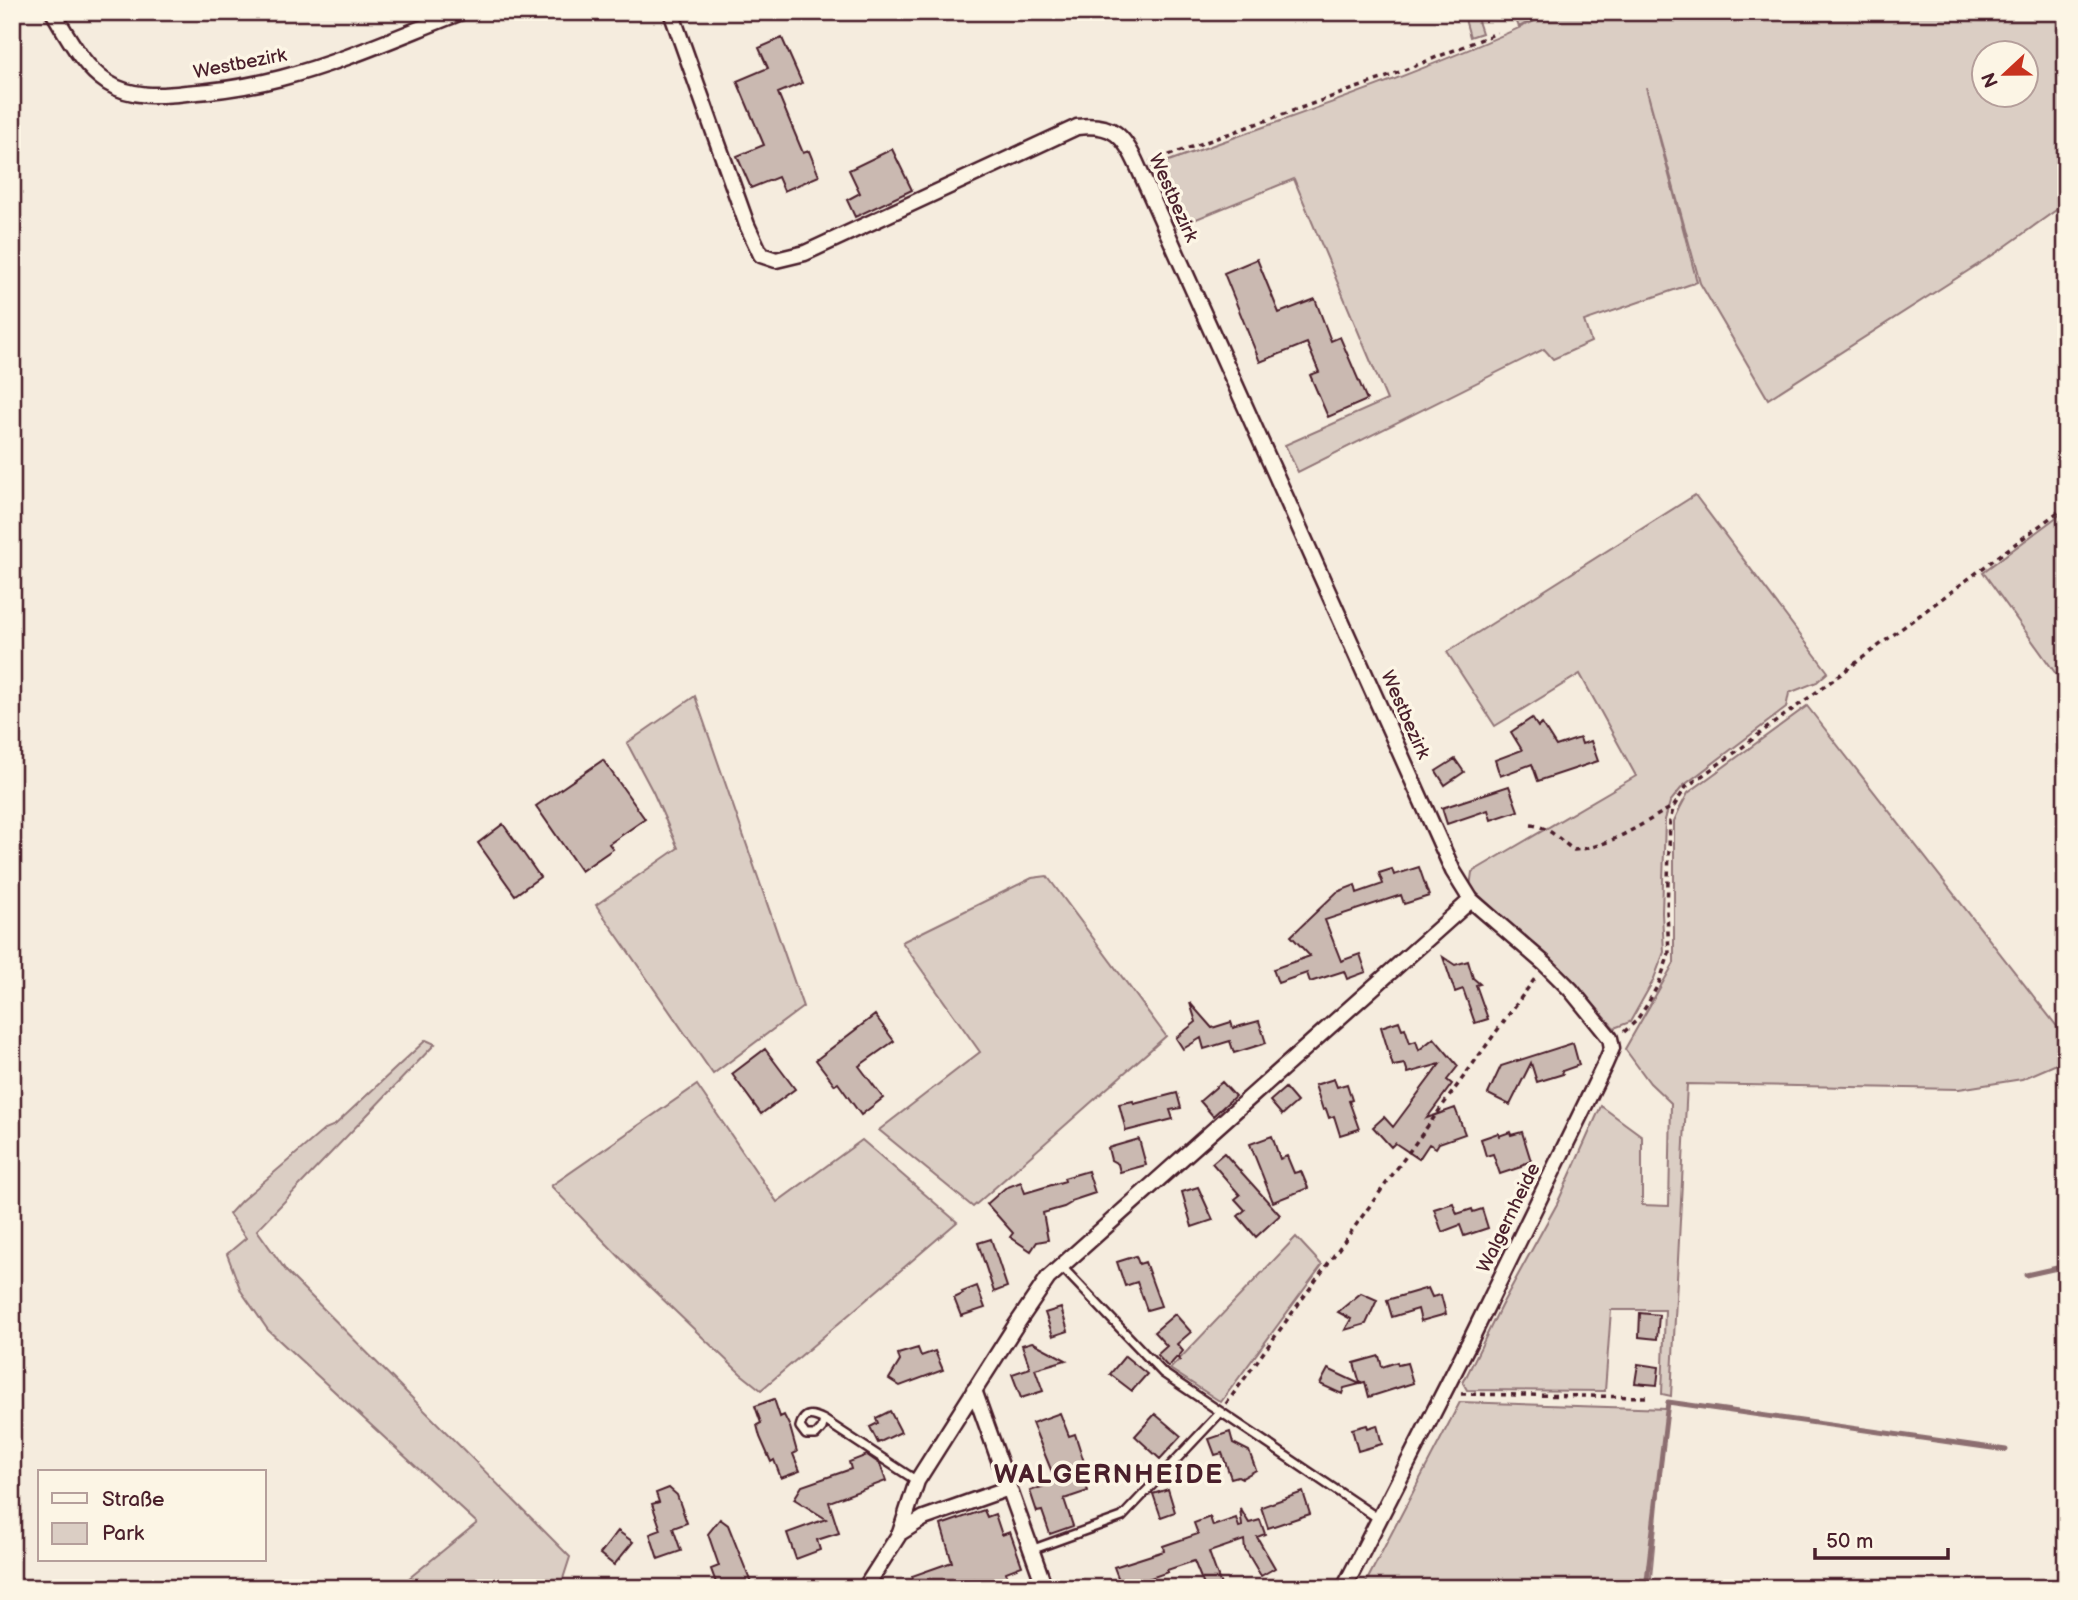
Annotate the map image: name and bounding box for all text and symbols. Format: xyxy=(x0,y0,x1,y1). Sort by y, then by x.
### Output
north arrow xyxy=(1969,38,2039,108)
street label: Westbezirk xyxy=(191,44,289,84)
text: N xyxy=(1977,69,2004,91)
street label: Westbezirk xyxy=(1143,150,1203,246)
street label: Westbezirk xyxy=(1375,667,1435,763)
street label: Walgernheide xyxy=(1473,1159,1545,1277)
district label: WALGERNHEIDE xyxy=(994,1460,1224,1491)
legend xyxy=(38,1470,266,1562)
text: Straße xyxy=(102,1487,164,1512)
scale bar xyxy=(1815,1516,1948,1560)
text: Park xyxy=(102,1521,145,1546)
text: 50 m xyxy=(1826,1529,1873,1554)

